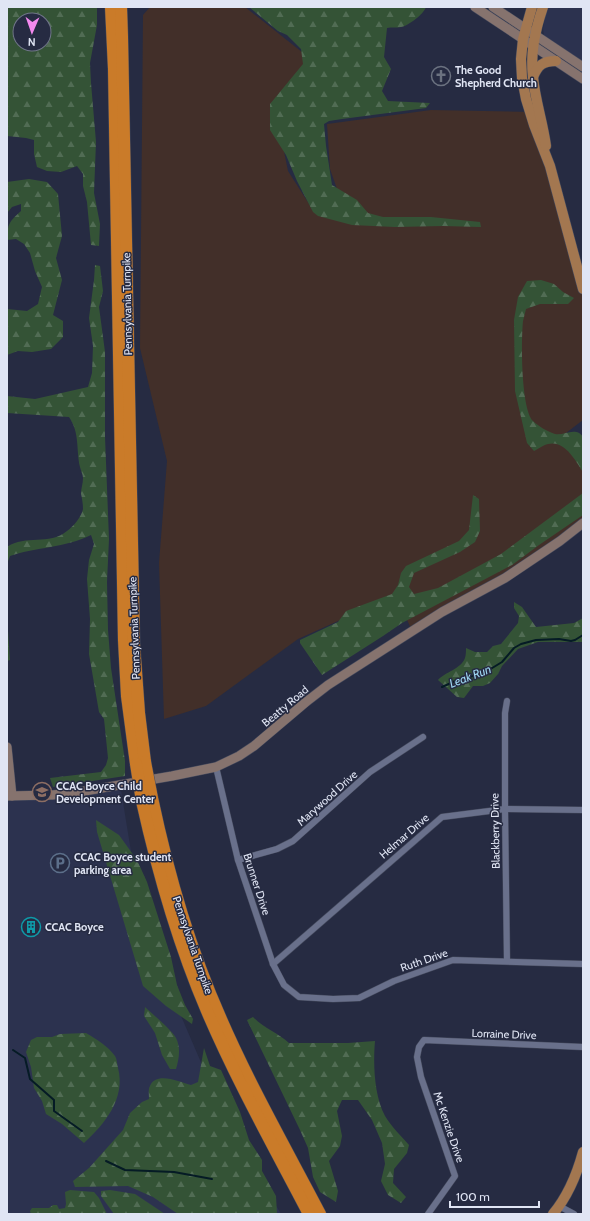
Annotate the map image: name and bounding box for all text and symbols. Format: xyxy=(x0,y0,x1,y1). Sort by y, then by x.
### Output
north arrow xyxy=(12,12,52,52)
text: N xyxy=(28,35,36,49)
place label: The Good Shepherd Church xyxy=(455,63,537,90)
church icon: The Good Shepherd Church xyxy=(430,65,452,87)
street label: Pennsylvania Turnpike xyxy=(119,252,135,355)
street label: Pennsylvania Turnpike xyxy=(125,576,143,680)
water label: Leak Run xyxy=(447,661,493,691)
street label: Beatty Road xyxy=(259,682,311,730)
street label: Marywood Drive xyxy=(294,767,360,829)
place label: CCAC Boyce Child Development Center xyxy=(56,779,155,806)
school or university icon: CCAC Boyce Child Development Center xyxy=(31,781,53,803)
street label: Blackberry Drive xyxy=(487,793,503,869)
street label: Helmar Drive xyxy=(376,810,432,861)
place label: CCAC Boyce student parking area xyxy=(74,850,172,877)
street label: Brunner Drive xyxy=(240,851,274,917)
parking icon: CCAC Boyce student parking area xyxy=(49,852,71,874)
street label: Pennsylvania Turnpike xyxy=(170,894,216,996)
building icon: CCAC Boyce xyxy=(20,916,42,938)
place label: CCAC Boyce xyxy=(45,920,104,934)
street label: Ruth Drive xyxy=(399,945,450,975)
street label: Lorraine Drive xyxy=(471,1026,537,1042)
street label: Mc Kenzie Drive xyxy=(430,1090,468,1165)
scale bar xyxy=(450,1183,539,1209)
text: 100 m xyxy=(456,1189,490,1204)

